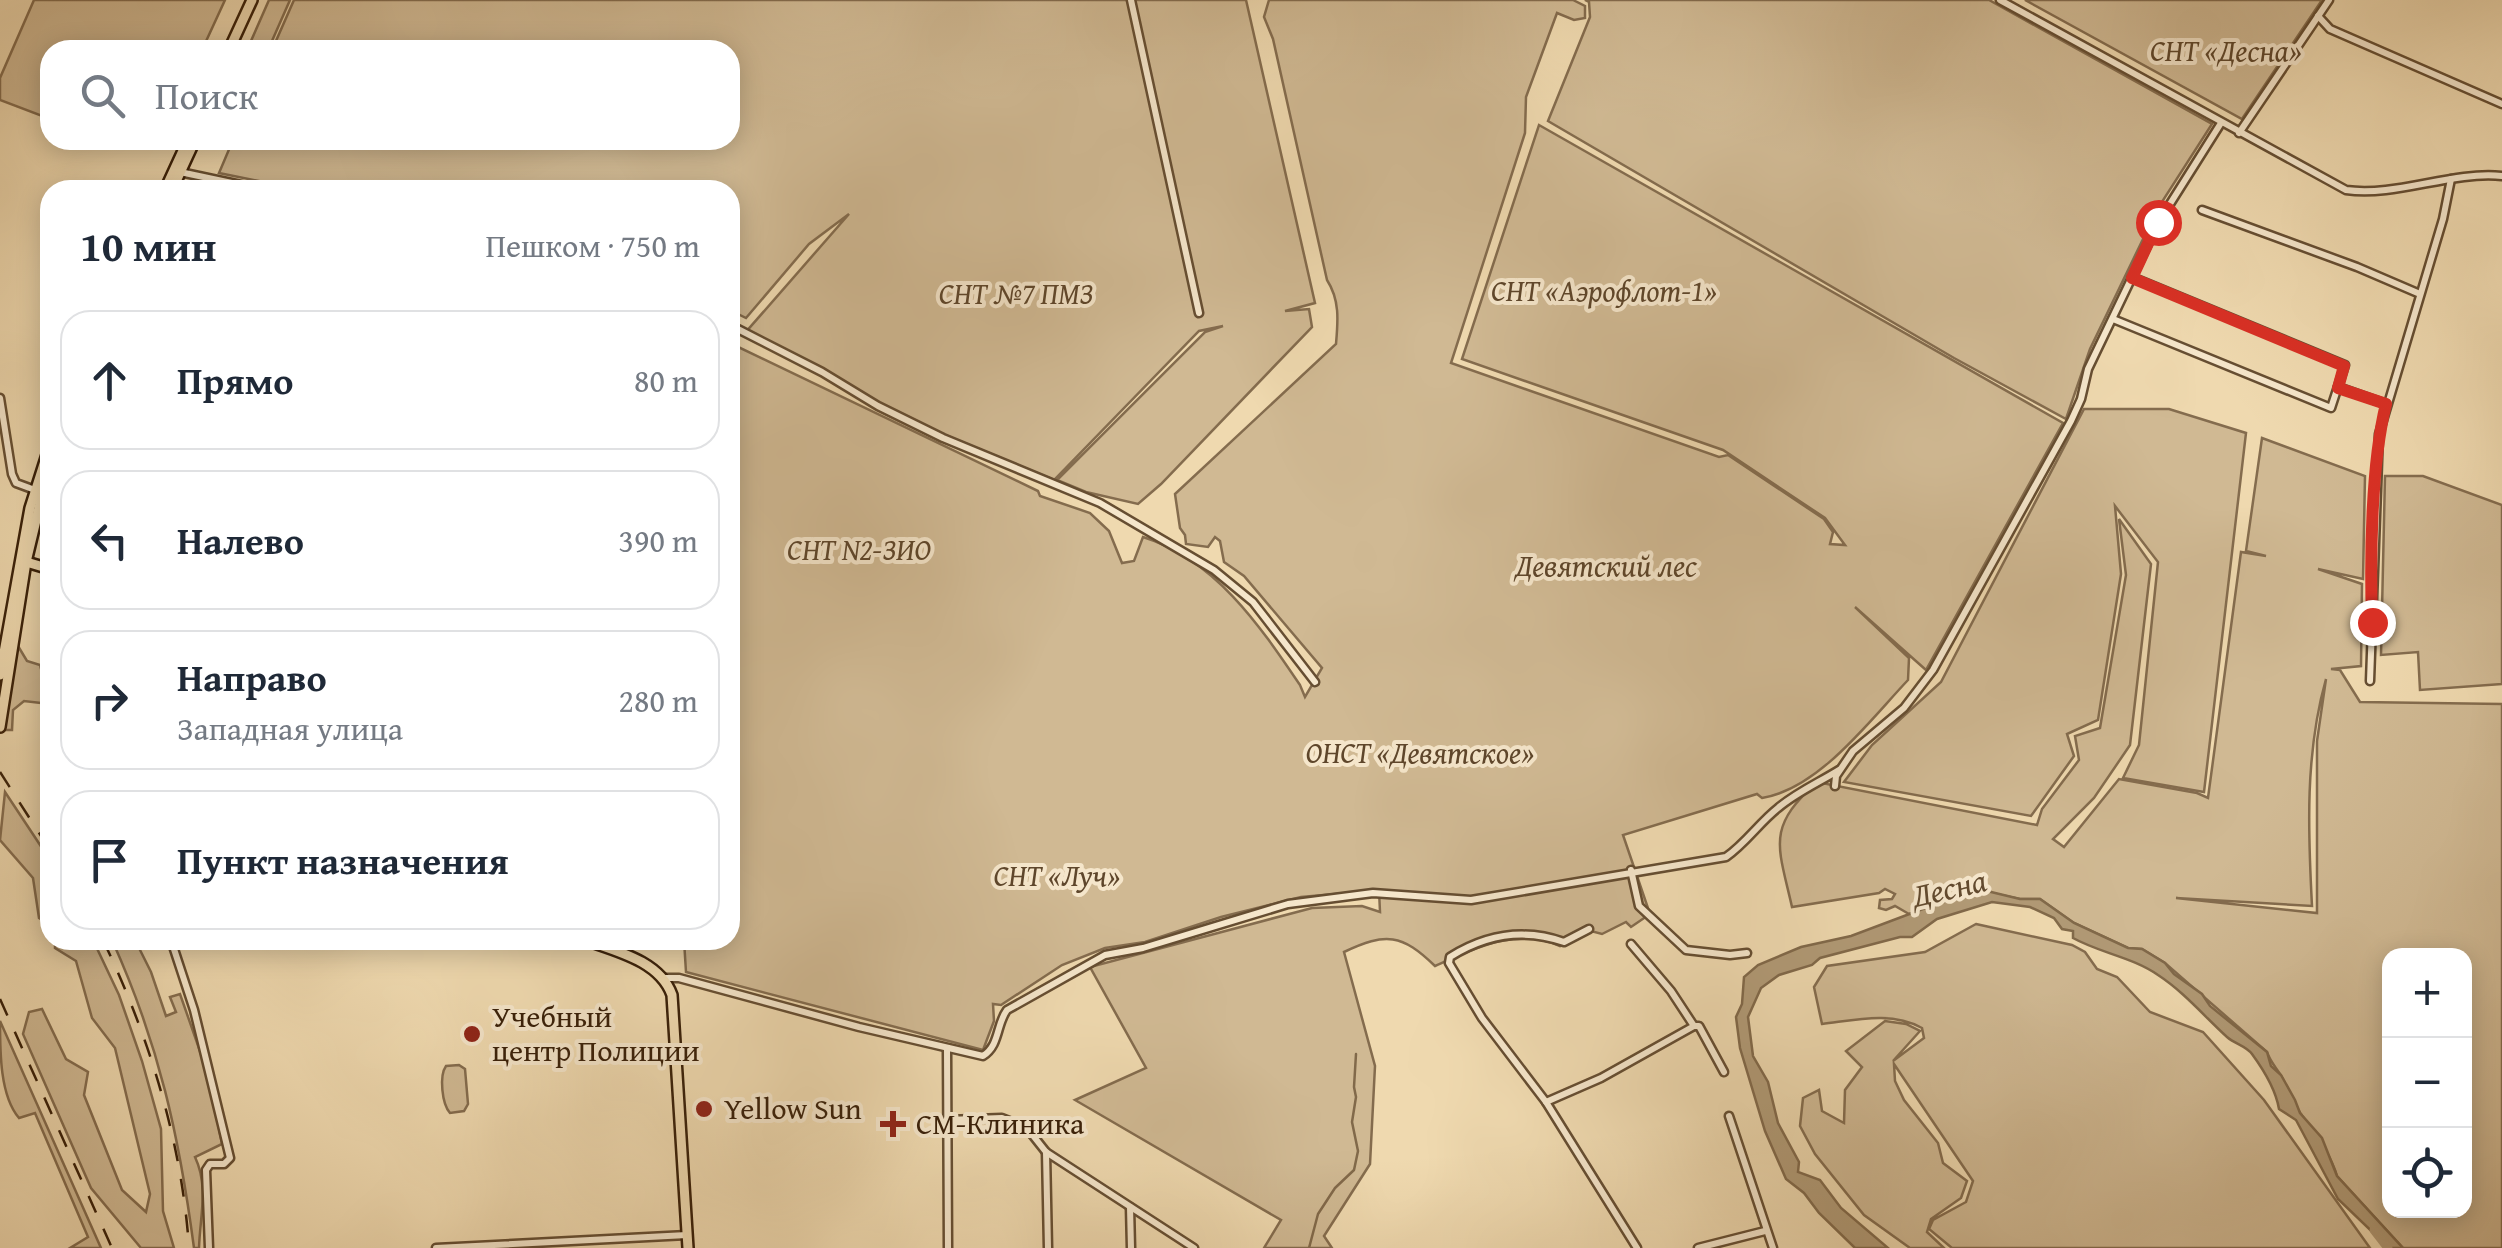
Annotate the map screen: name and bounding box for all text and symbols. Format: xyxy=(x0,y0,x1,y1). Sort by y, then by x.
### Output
park label: СНТ «Десна» xyxy=(2150,28,2302,72)
search box xyxy=(40,40,740,150)
text: Поиск xyxy=(155,67,258,123)
icon: search xyxy=(75,68,130,123)
route start xyxy=(2136,200,2182,246)
text: 10 мин xyxy=(80,215,217,276)
text: Пешком · 750 m xyxy=(485,222,700,269)
park label: СНТ «Аэрофлот-1» xyxy=(1491,268,1717,312)
park label: СНТ №7 ПМЗ xyxy=(939,271,1093,315)
text: Прямо xyxy=(177,352,293,408)
icon: ahead xyxy=(82,353,137,408)
text: 80 m xyxy=(634,357,698,404)
text: Налево xyxy=(177,512,304,568)
icon: left xyxy=(82,513,137,568)
text: 390 m xyxy=(619,517,698,564)
park label: СНТ N2-ЗИО xyxy=(787,527,931,571)
park label: Девятский лес xyxy=(1513,543,1698,587)
route end xyxy=(2350,600,2396,646)
text: Направо xyxy=(177,649,327,705)
icon: right xyxy=(82,673,137,728)
text: 280 m xyxy=(619,677,698,724)
text: Западная улица xyxy=(177,705,403,752)
park label: ОНСТ «Девятское» xyxy=(1306,730,1534,774)
text: Пункт назначения xyxy=(177,832,509,888)
icon: arrive xyxy=(82,833,137,888)
park label: СНТ «Луч» xyxy=(994,853,1120,897)
water label: Десна xyxy=(1905,856,1991,919)
map controls xyxy=(2382,948,2472,1218)
button: + xyxy=(2382,948,2472,1038)
place label: Учебный центр Полиции xyxy=(492,994,700,1072)
marker: Учебный центр Полиции xyxy=(461,1023,483,1045)
button: − xyxy=(2382,1038,2472,1128)
place label: Yellow Sun xyxy=(724,1086,862,1130)
marker: Yellow Sun xyxy=(693,1098,715,1120)
place label: СМ-Клиника xyxy=(916,1101,1085,1145)
marker: СМ-Клиника xyxy=(880,1111,906,1137)
button: locate xyxy=(2382,1128,2472,1218)

